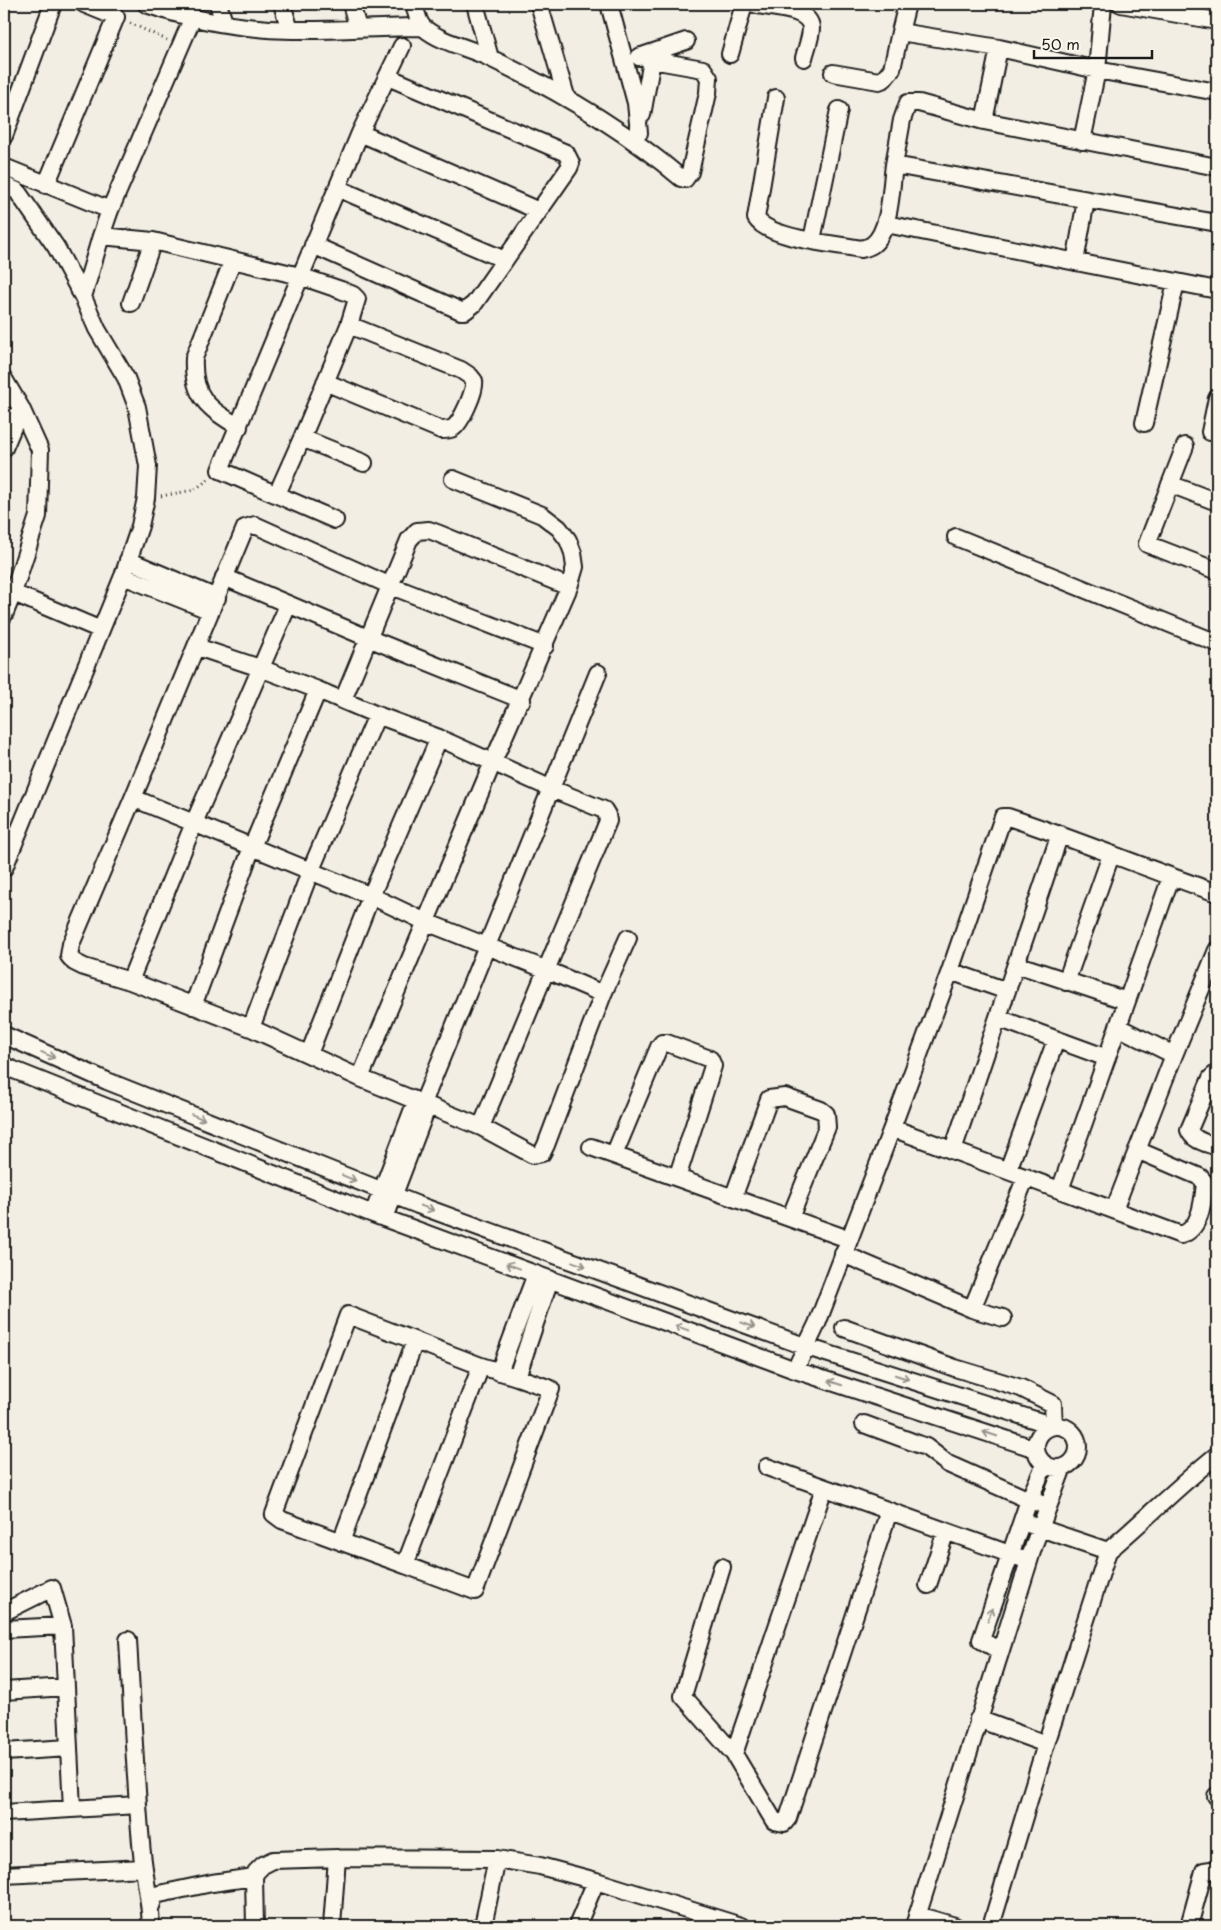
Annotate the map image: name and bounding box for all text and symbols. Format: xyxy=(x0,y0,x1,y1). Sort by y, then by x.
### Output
scale bar xyxy=(1034,28,1151,60)
text: 50 m xyxy=(1041,32,1080,55)
one-way arrow xyxy=(40,1050,55,1060)
one-way arrow xyxy=(190,1113,206,1122)
one-way arrow xyxy=(341,1174,356,1183)
one-way arrow xyxy=(418,1204,434,1213)
one-way arrow xyxy=(571,1260,587,1269)
one-way arrow xyxy=(506,1261,522,1270)
one-way arrow xyxy=(740,1321,756,1330)
one-way arrow xyxy=(675,1323,691,1332)
one-way arrow xyxy=(894,1373,910,1383)
one-way arrow xyxy=(828,1378,844,1387)
one-way arrow xyxy=(982,1429,998,1438)
one-way arrow xyxy=(986,1608,995,1623)

